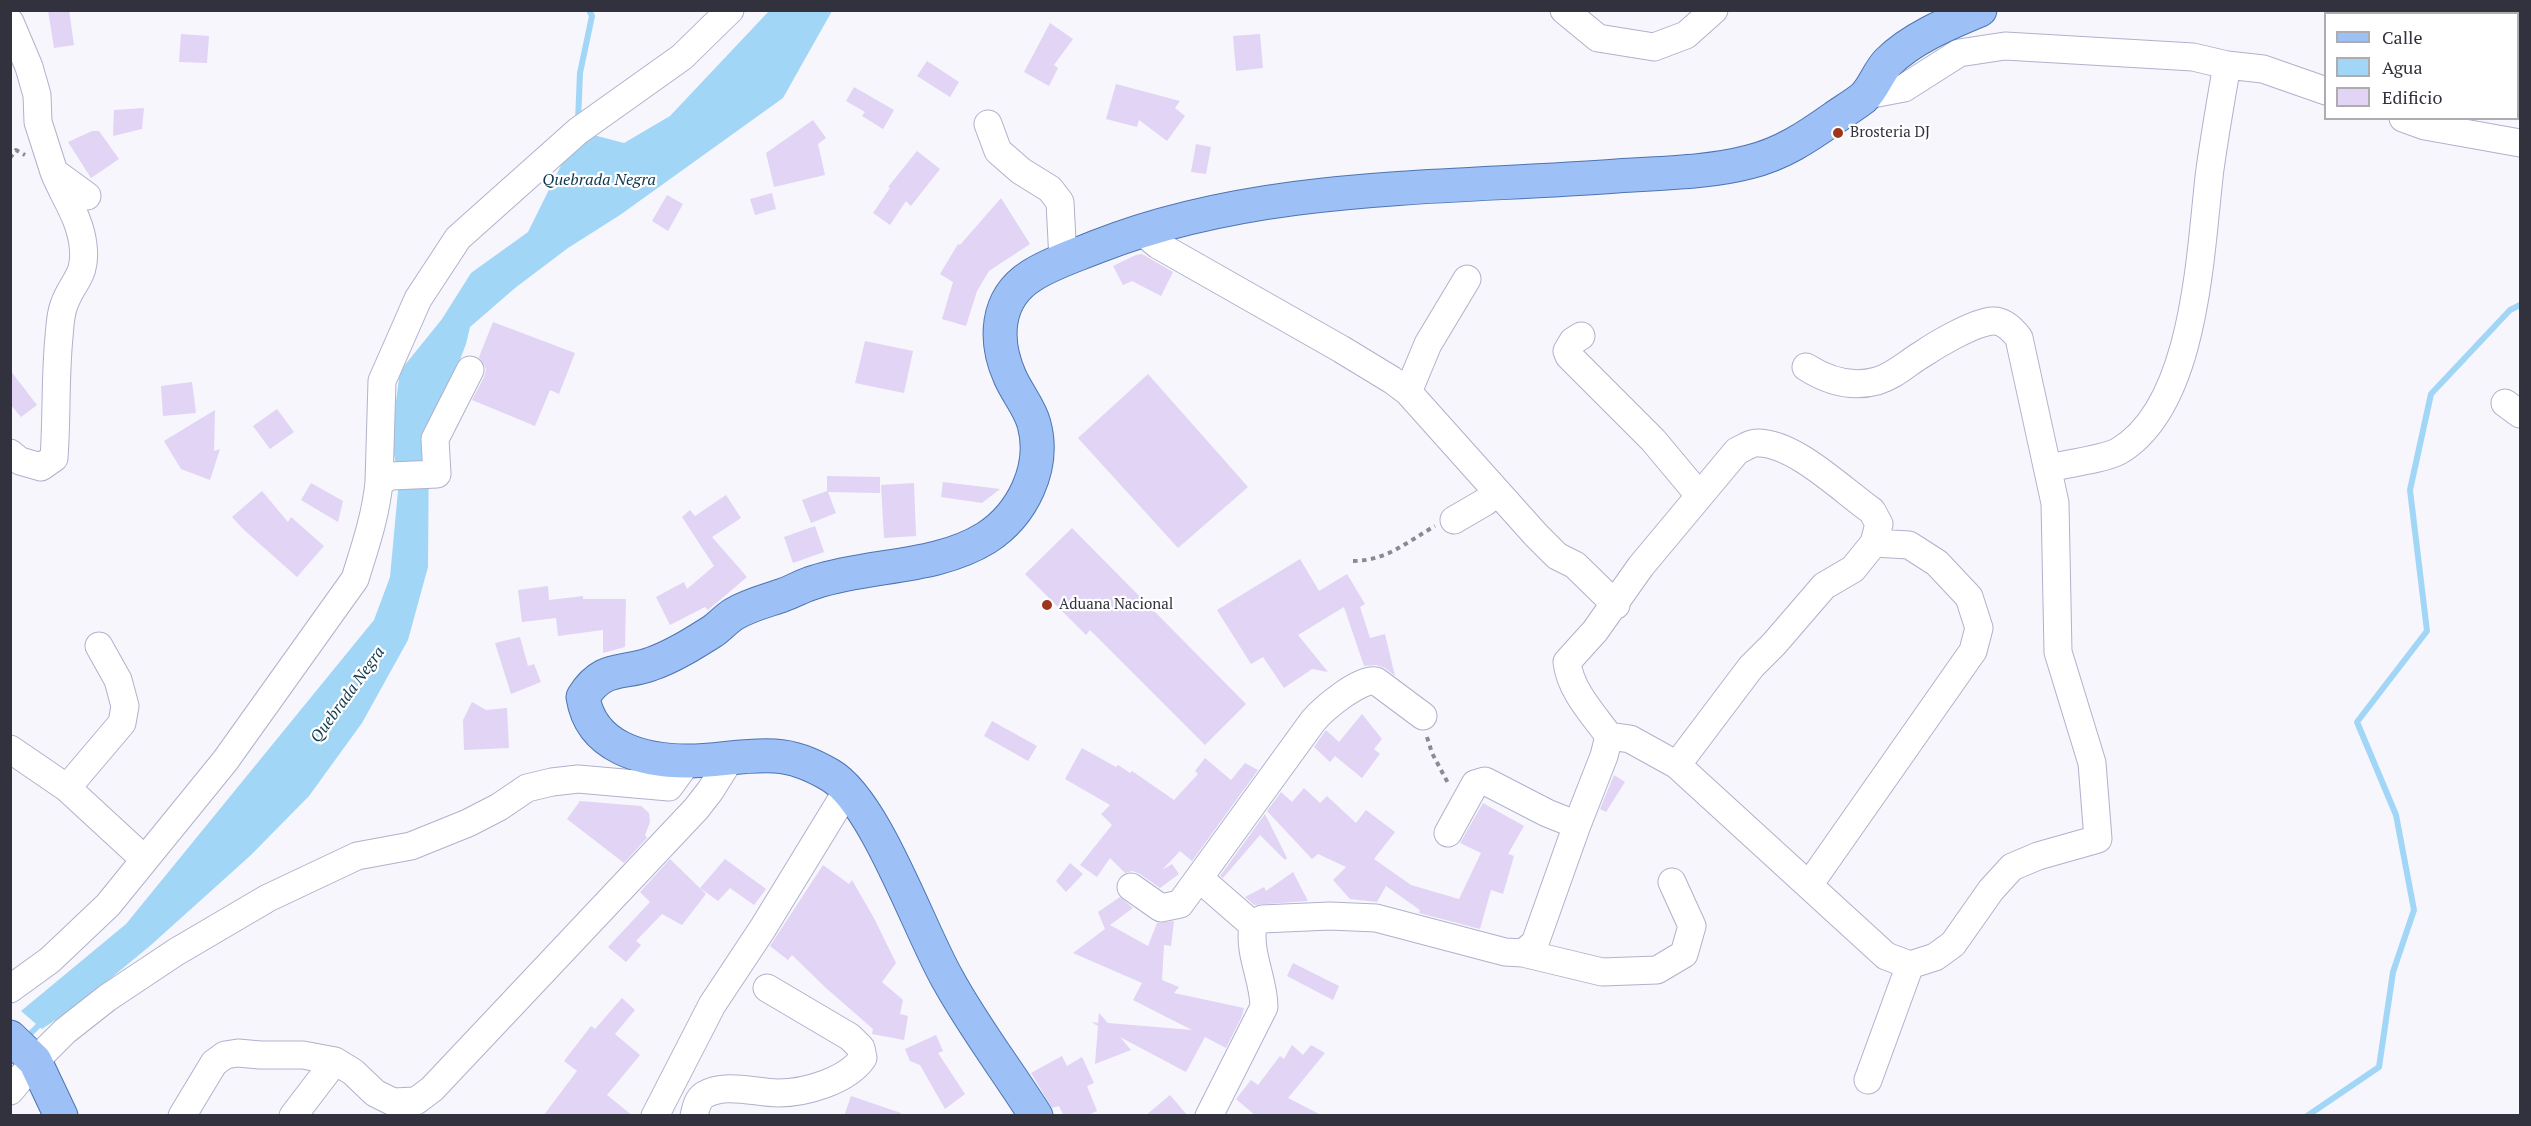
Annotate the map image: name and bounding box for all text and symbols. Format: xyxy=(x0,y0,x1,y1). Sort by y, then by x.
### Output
legend xyxy=(2324,12,2519,120)
text: Calle xyxy=(2382,25,2423,49)
text: Agua xyxy=(2382,55,2423,79)
text: Edificio xyxy=(2382,85,2442,109)
place label: Brosteria DJ xyxy=(1850,124,1930,142)
marker: Brosteria DJ xyxy=(1831,126,1845,140)
water label: Quebrada Negra xyxy=(542,170,656,190)
place label: Aduana Nacional xyxy=(1059,596,1173,614)
marker: Aduana Nacional xyxy=(1040,598,1054,612)
water label: Quebrada Negra xyxy=(307,643,389,747)

